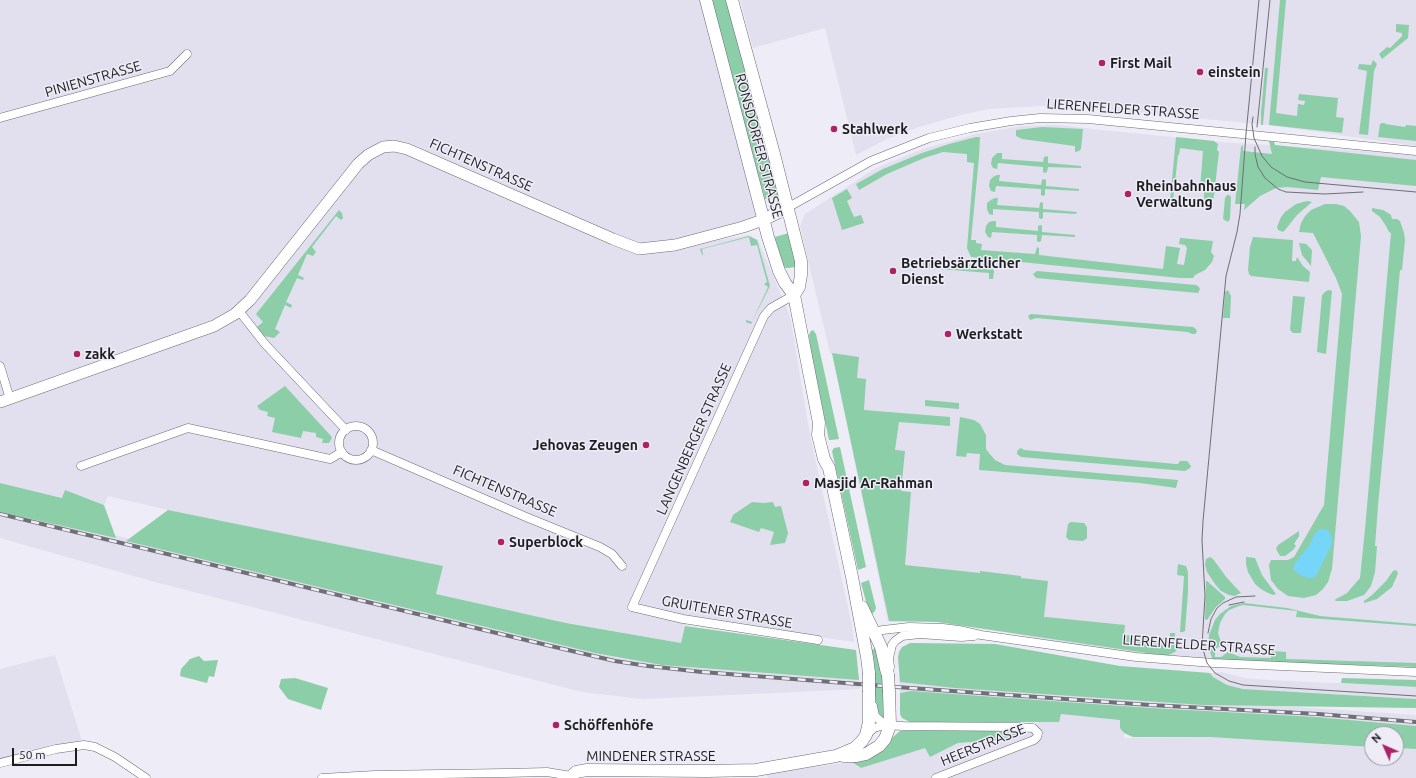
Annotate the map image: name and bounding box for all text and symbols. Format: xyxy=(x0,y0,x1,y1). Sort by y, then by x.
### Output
place label: First Mail xyxy=(1110,55,1172,71)
street label: PINIENSTRASSE xyxy=(43,57,143,101)
marker: First Mail xyxy=(1097,58,1107,68)
place label: einstein xyxy=(1208,64,1261,80)
marker: einstein xyxy=(1195,67,1205,77)
street label: RONSDORFER STRASSE xyxy=(732,72,786,220)
street label: LIERENFELDER STRASSE xyxy=(1046,95,1200,123)
place label: Stahlwerk xyxy=(842,121,908,137)
marker: Stahlwerk xyxy=(829,124,839,134)
street label: FICHTENSTRASSE xyxy=(427,135,535,195)
place label: Rheinbahnhaus Verwaltung xyxy=(1136,178,1236,210)
marker: Rheinbahnhaus Verwaltung xyxy=(1123,189,1133,199)
place label: Betriebsärztlicher Dienst xyxy=(901,255,1020,288)
marker: Betriebsärztlicher Dienst xyxy=(888,266,898,276)
place label: Werkstatt xyxy=(956,326,1023,342)
marker: Werkstatt xyxy=(943,329,953,339)
place label: zakk xyxy=(85,346,115,362)
marker: zakk xyxy=(72,349,82,359)
street label: LANGENBERGER STRASSE xyxy=(653,361,735,517)
place label: Jehovas Zeugen xyxy=(532,437,638,453)
marker: Jehovas Zeugen xyxy=(641,440,651,450)
street label: FICHTENSTRASSE xyxy=(451,462,559,520)
place label: Masjid Ar-Rahman xyxy=(814,475,933,491)
marker: Masjid Ar-Rahman xyxy=(801,478,811,488)
place label: Superblock xyxy=(509,534,583,550)
marker: Superblock xyxy=(496,537,506,547)
street label: GRUITENER STRASSE xyxy=(660,592,794,632)
street label: LIERENFELDER STRASSE xyxy=(1122,631,1276,659)
place label: Schöffenhöfe xyxy=(564,717,654,733)
marker: Schöffenhöfe xyxy=(551,720,561,730)
street label: HEERSTRASSE xyxy=(938,720,1028,770)
north arrow xyxy=(1364,726,1404,766)
text: N xyxy=(1369,731,1383,745)
scale bar xyxy=(14,740,79,766)
text: 50 m xyxy=(19,748,46,761)
street label: MINDENER STRASSE xyxy=(586,748,716,764)

